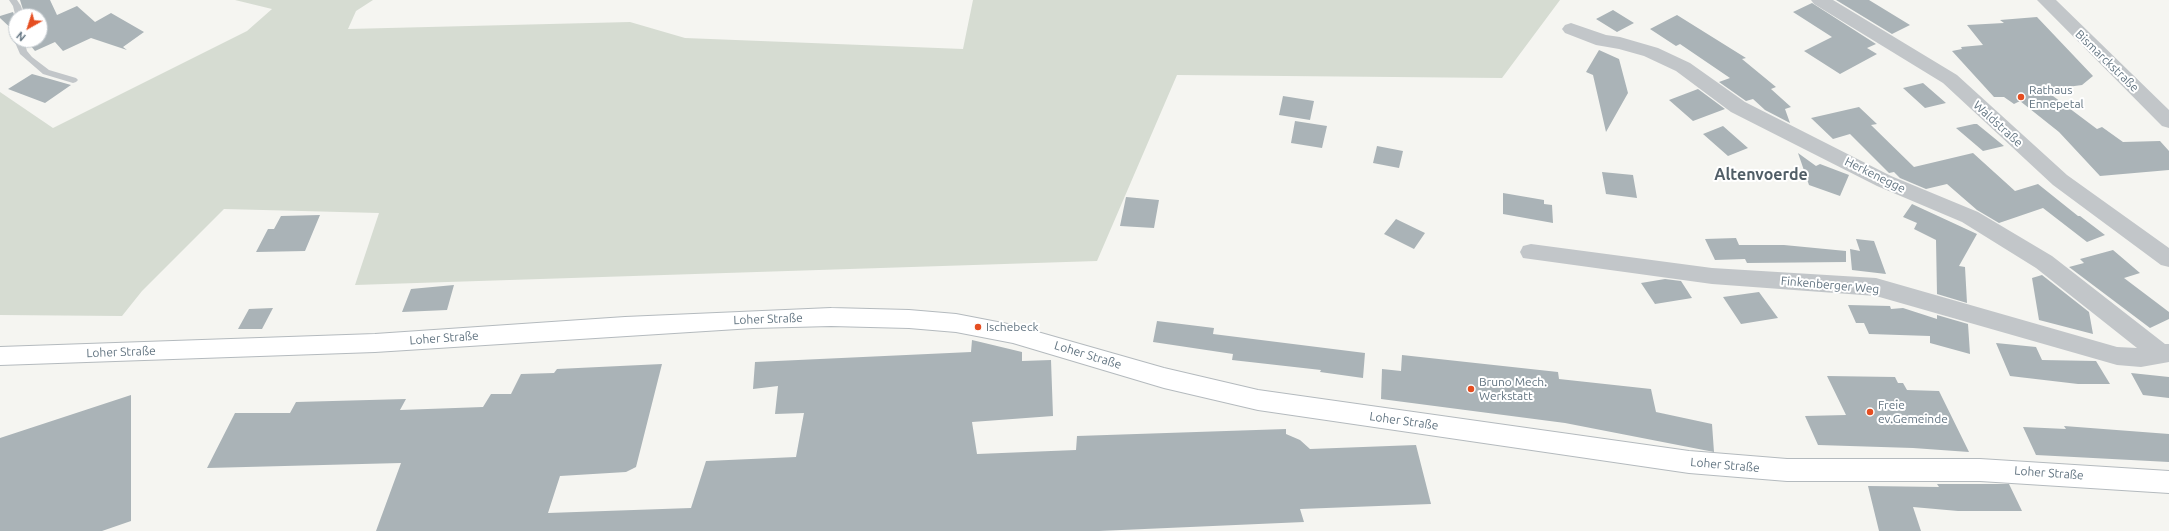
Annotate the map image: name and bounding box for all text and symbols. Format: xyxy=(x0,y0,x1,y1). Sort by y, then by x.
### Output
north arrow xyxy=(8,8,48,48)
street label: Bismarckstraße xyxy=(2072,27,2142,95)
text: N xyxy=(14,29,28,44)
place label: Rathaus Ennepetal xyxy=(2029,83,2084,111)
marker: Rathaus Ennepetal xyxy=(2016,92,2026,102)
street label: Waldstraße xyxy=(1970,98,2026,150)
street label: Herkenegge xyxy=(1842,154,1908,196)
district label: Altenvoerde xyxy=(1714,165,1808,185)
street label: Finkenberger Weg xyxy=(1780,274,1880,296)
street label: Loher Straße xyxy=(733,311,803,327)
place label: Ischebeck xyxy=(986,320,1039,334)
marker: Ischebeck xyxy=(973,322,983,332)
street label: Loher Straße xyxy=(409,328,479,348)
street label: Loher Straße xyxy=(1053,338,1123,372)
street label: Loher Straße xyxy=(86,344,156,360)
place label: Bruno Mech. Werkstatt xyxy=(1479,375,1547,403)
marker: Bruno Mech. Werkstatt xyxy=(1466,384,1476,394)
place label: Freie ev.Gemeinde xyxy=(1878,398,1948,426)
marker: Freie ev.Gemeinde xyxy=(1865,407,1875,417)
street label: Loher Straße xyxy=(1369,409,1439,433)
street label: Loher Straße xyxy=(1690,455,1760,475)
street label: Loher Straße xyxy=(2014,463,2084,483)

